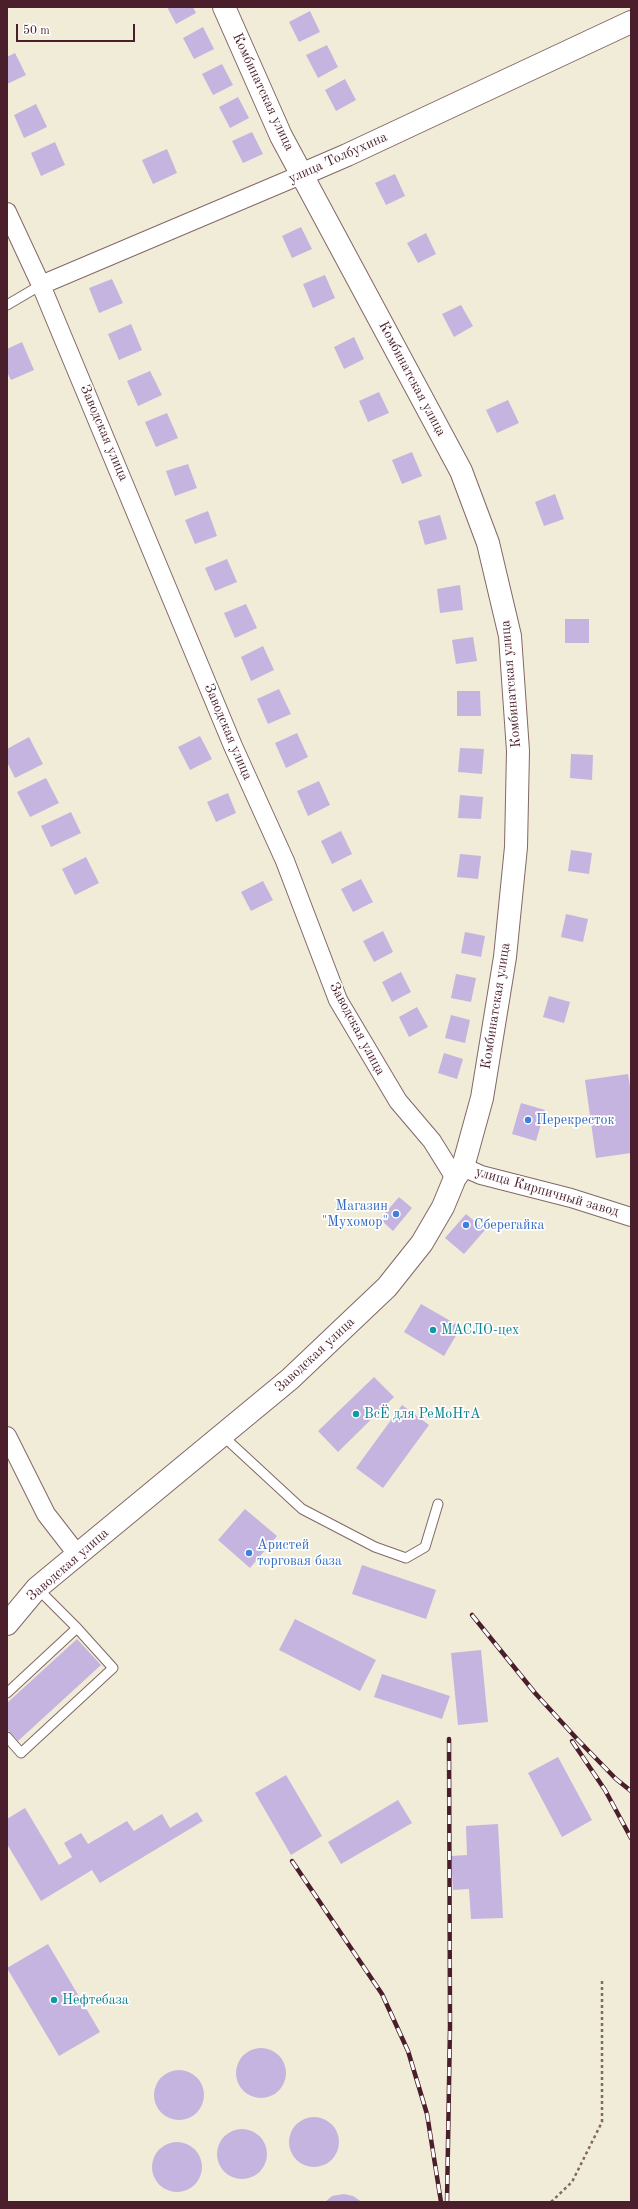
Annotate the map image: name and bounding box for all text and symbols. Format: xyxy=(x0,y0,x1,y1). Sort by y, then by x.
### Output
scale bar xyxy=(18,16,137,42)
text: 50 m xyxy=(23,25,50,37)
street label: Комбинатская улица xyxy=(228,30,298,154)
street label: улица Толбухина xyxy=(286,129,390,187)
street label: Комбинатская улица xyxy=(375,319,449,439)
street label: Заводская улица xyxy=(76,382,132,484)
street label: Комбинатская улица xyxy=(497,620,525,748)
street label: Заводская улица xyxy=(200,681,256,783)
street label: Комбинатская улица xyxy=(478,942,514,1070)
street label: Заводская улица xyxy=(325,980,389,1078)
place label: Перекресток xyxy=(536,1112,615,1128)
marker: Перекресток xyxy=(523,1115,533,1125)
street label: улица Кирпичный завод xyxy=(473,1163,621,1221)
place label: Магазин "Мухомор" xyxy=(322,1198,388,1230)
marker: Магазин "Мухомор" xyxy=(391,1209,401,1219)
place label: Сберегайка xyxy=(474,1217,545,1233)
marker: Сберегайка xyxy=(461,1220,471,1230)
street label: Заводская улица xyxy=(272,1314,358,1396)
place label: МАСЛО-цех xyxy=(441,1322,519,1338)
marker: МАСЛО-цех xyxy=(428,1325,438,1335)
place label: ВсЁ для РеМоНтА xyxy=(364,1406,481,1422)
marker: ВсЁ для РеМоНтА xyxy=(351,1409,361,1419)
street label: Заводская улица xyxy=(24,1525,112,1605)
place label: Аристей торговая база xyxy=(257,1537,342,1570)
marker: Аристей торговая база xyxy=(244,1548,254,1558)
place label: Нефтебаза xyxy=(62,1992,129,2008)
marker: Нефтебаза xyxy=(49,1995,59,2005)

